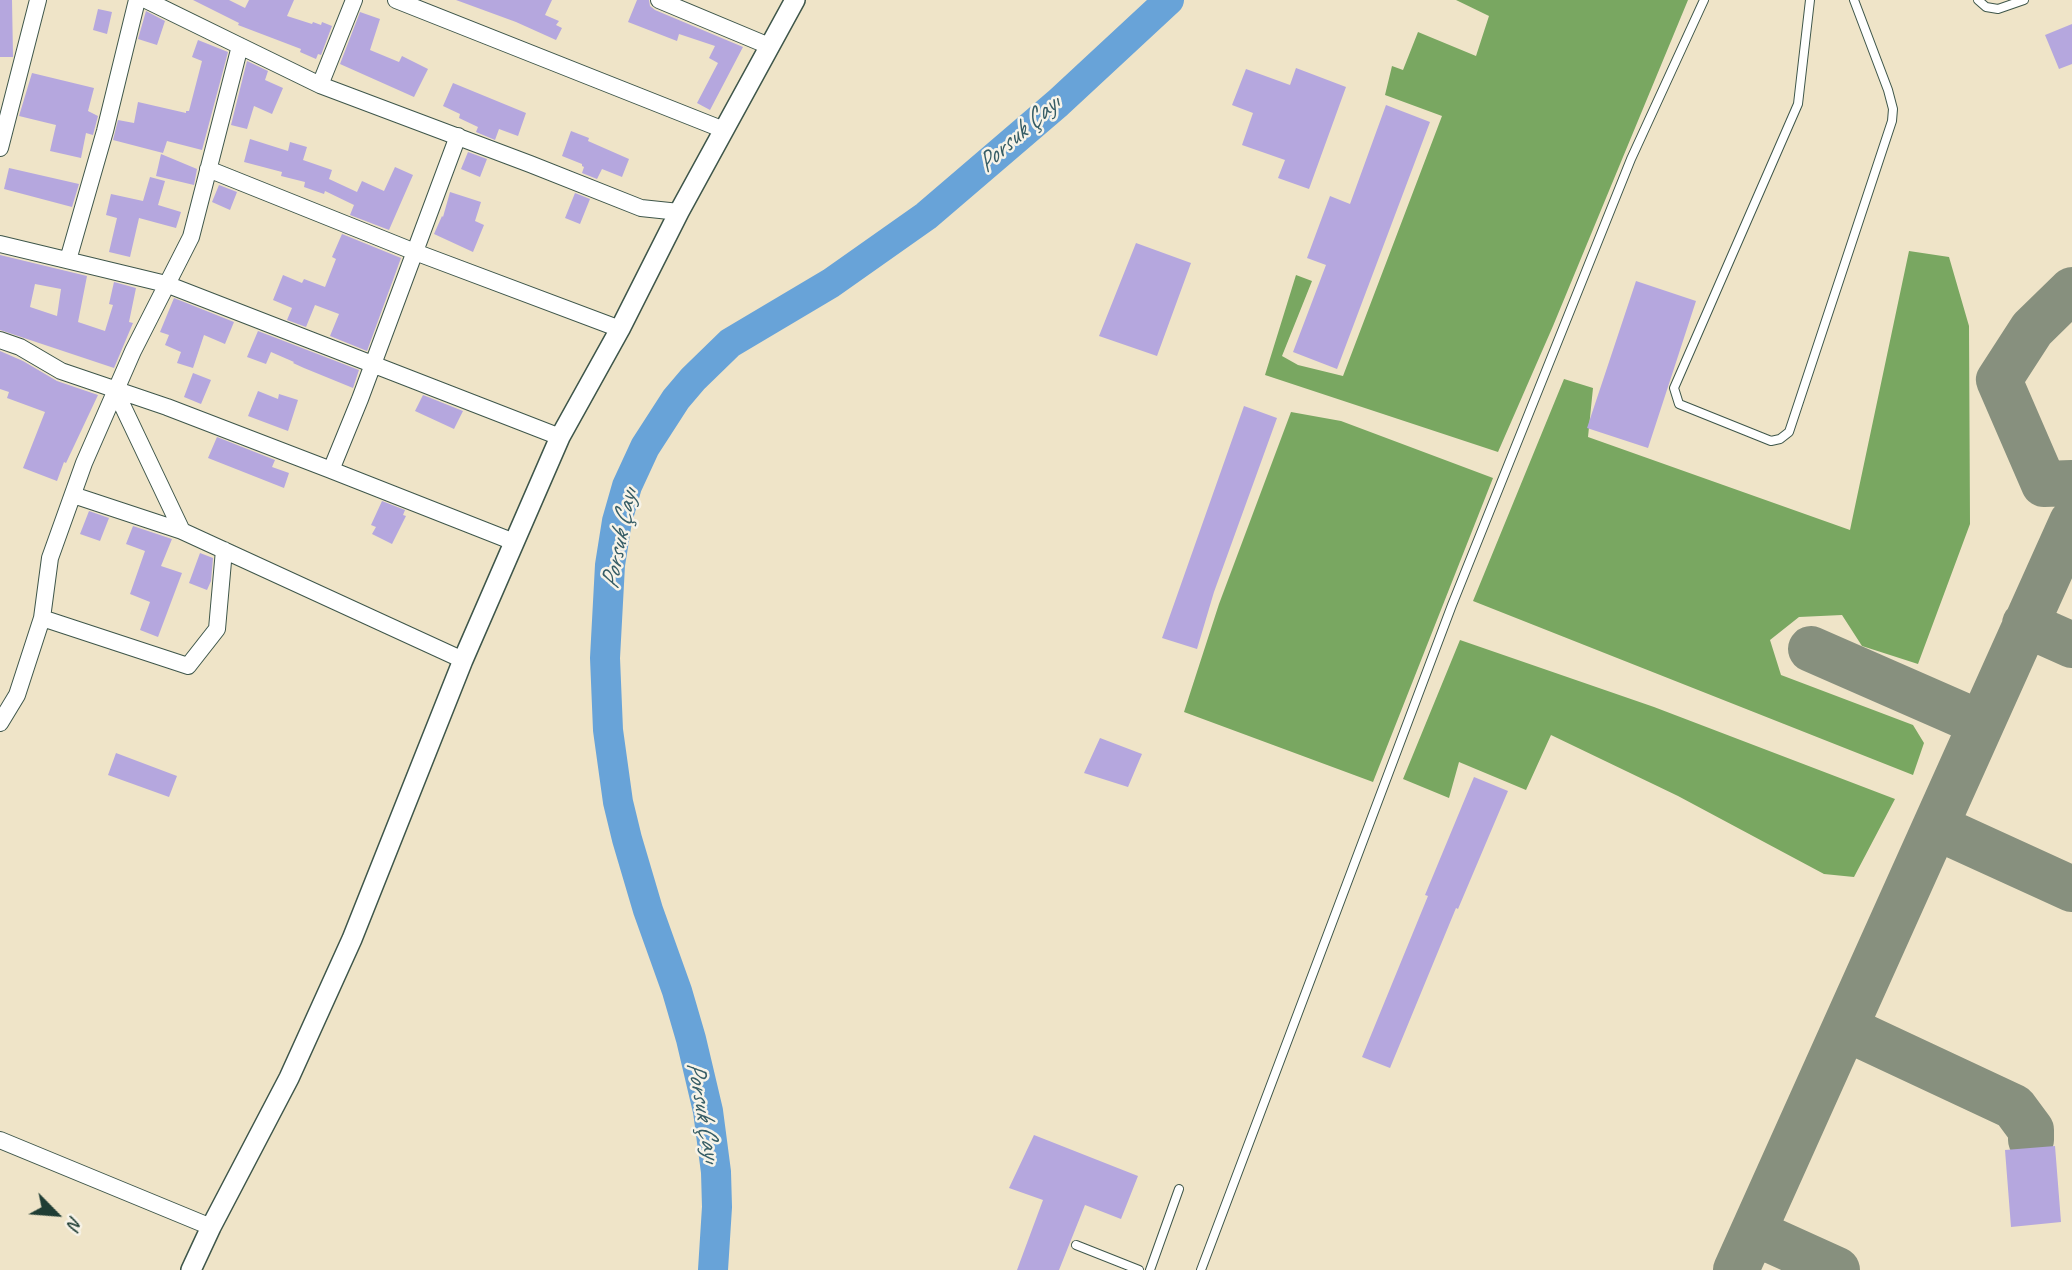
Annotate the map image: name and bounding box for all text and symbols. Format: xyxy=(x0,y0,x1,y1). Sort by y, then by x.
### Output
water label: Porsuk Çayı xyxy=(971,89,1067,179)
water label: Porsuk Çayı xyxy=(595,486,645,592)
water label: Porsuk Çayı xyxy=(679,1059,727,1165)
north arrow xyxy=(21,1179,91,1249)
text: N xyxy=(62,1212,88,1233)

